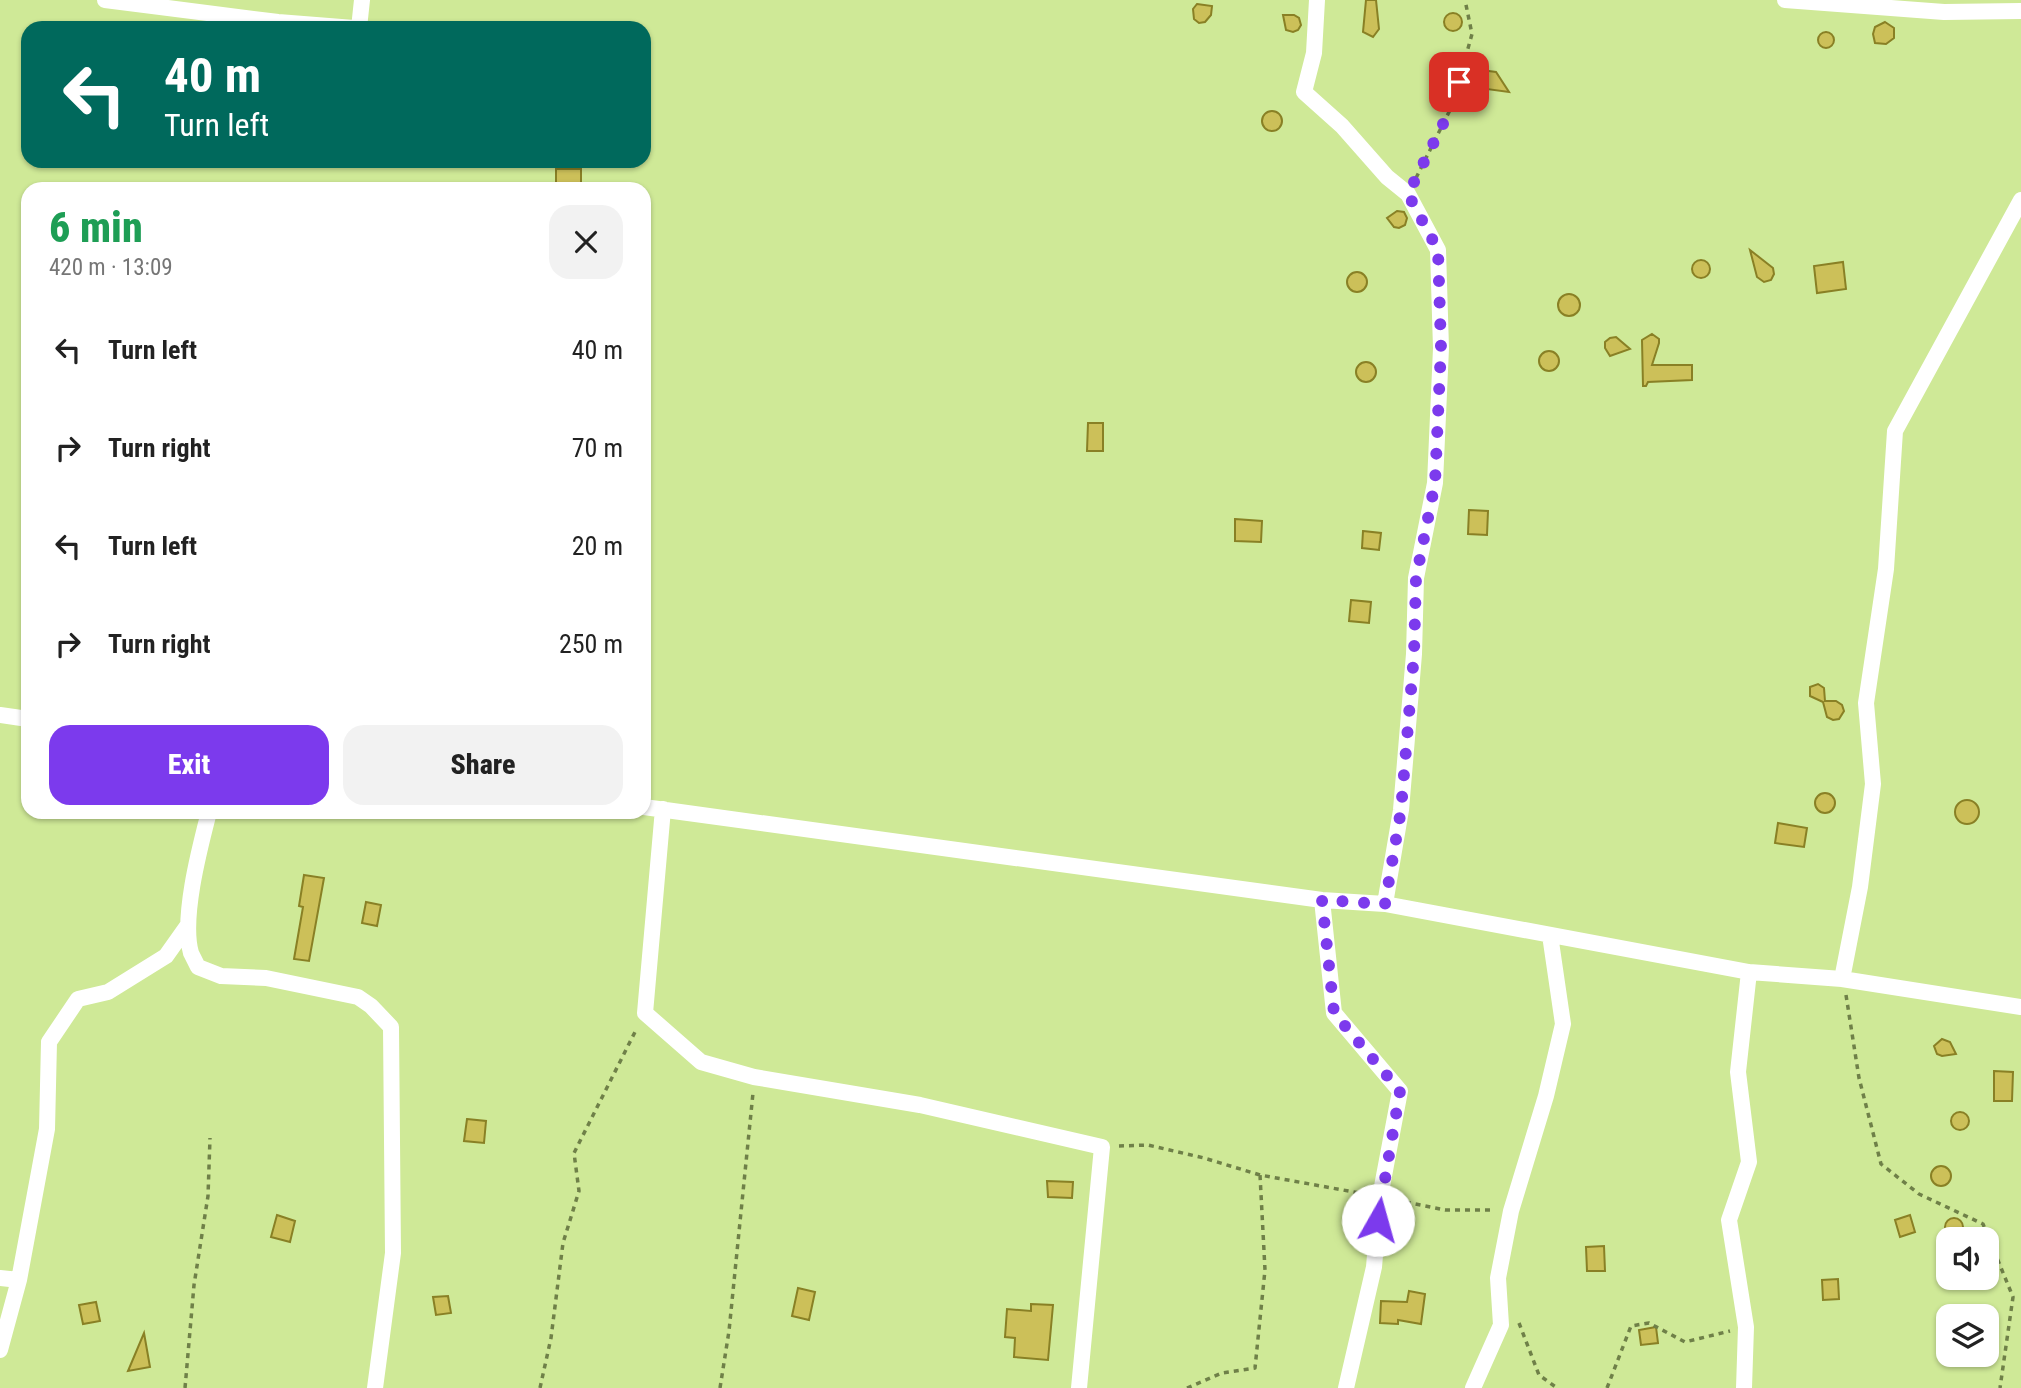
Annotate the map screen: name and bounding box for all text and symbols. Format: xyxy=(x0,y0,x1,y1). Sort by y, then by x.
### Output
text: 40 m xyxy=(164,47,261,104)
icon: left xyxy=(49,49,140,140)
pin xyxy=(1429,52,1489,112)
icon: arrive xyxy=(1440,63,1478,101)
text: Turn left xyxy=(164,106,269,144)
text: 6 min xyxy=(49,203,143,252)
button: close xyxy=(549,205,623,279)
text: 420 m · 13:09 xyxy=(49,254,173,281)
icon: left xyxy=(49,331,87,369)
text: Turn left xyxy=(108,335,197,365)
text: 40 m xyxy=(572,335,623,365)
icon: right xyxy=(49,429,87,467)
text: Turn right xyxy=(108,433,210,463)
text: 70 m xyxy=(572,433,623,463)
icon: left xyxy=(49,527,87,565)
text: Turn left xyxy=(108,531,197,561)
text: 20 m xyxy=(572,531,623,561)
icon: right xyxy=(49,625,87,663)
text: Turn right xyxy=(108,629,210,659)
text: 250 m xyxy=(559,629,623,659)
button: Exit xyxy=(49,725,329,805)
button: Share xyxy=(343,725,623,805)
position arrow xyxy=(1341,1183,1415,1257)
map controls xyxy=(1936,1227,1999,1367)
button: sound xyxy=(1936,1227,1999,1290)
button: layers xyxy=(1936,1304,1999,1367)

